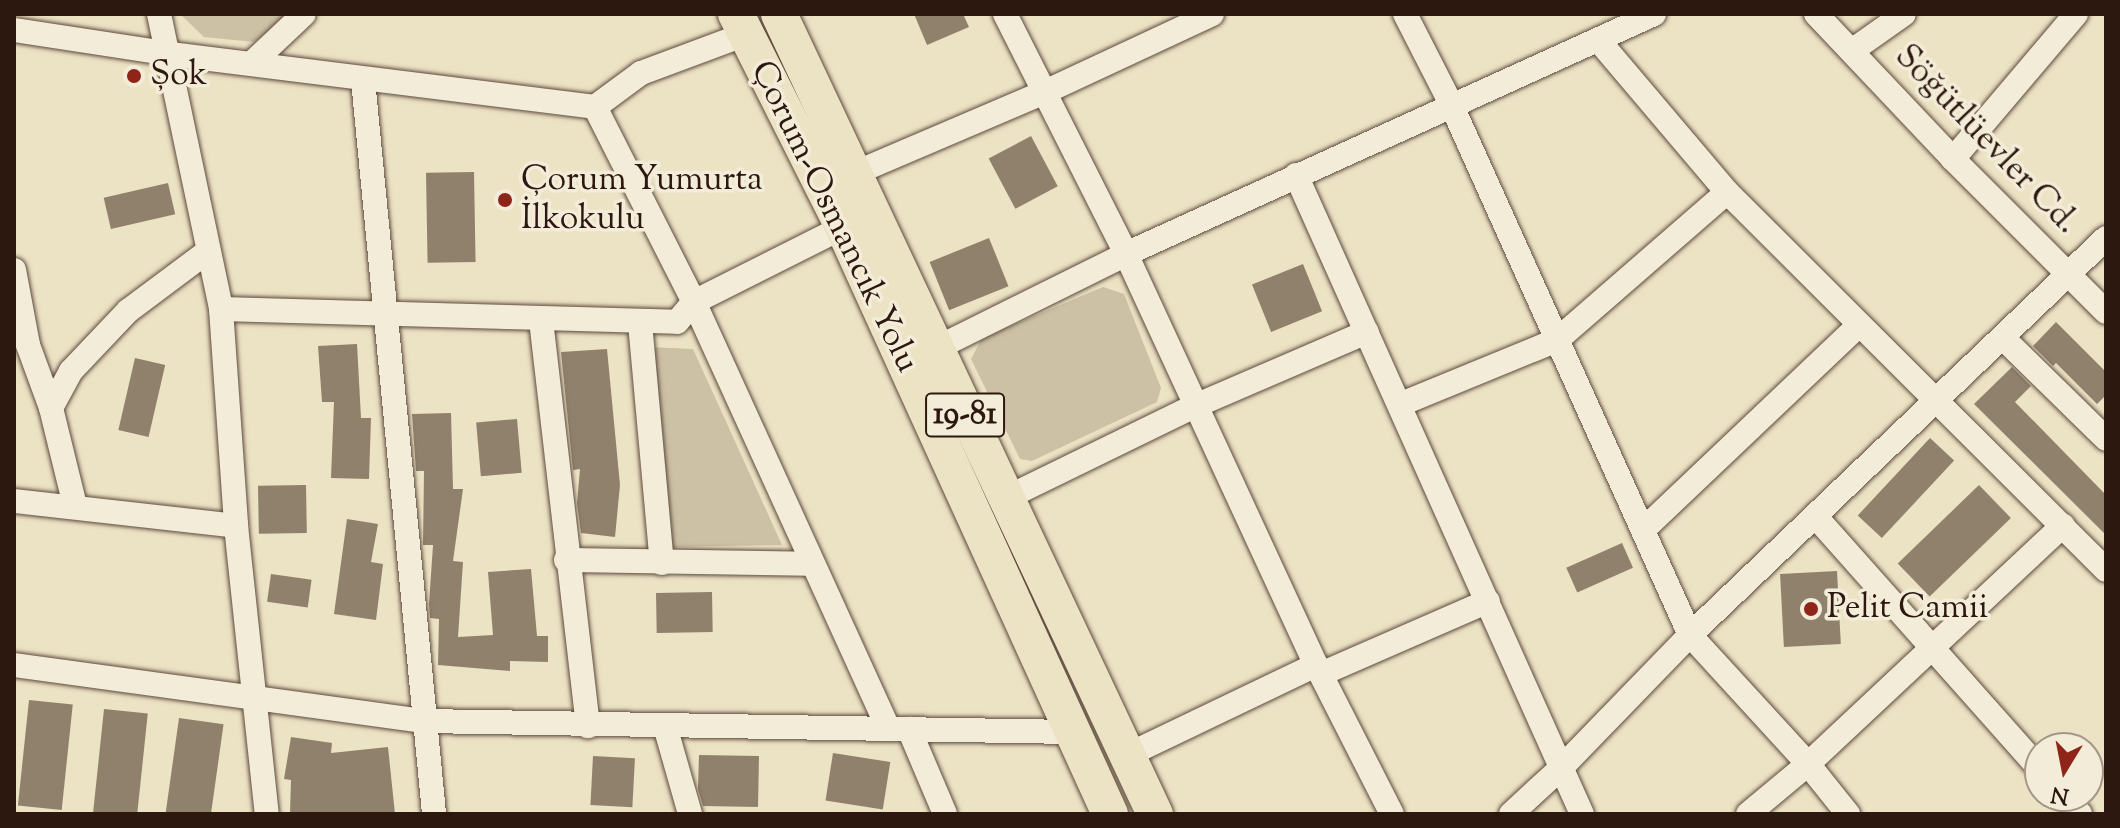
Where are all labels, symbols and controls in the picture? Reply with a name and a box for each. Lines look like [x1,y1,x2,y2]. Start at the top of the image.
street label: Söğütlüevler Cd. [1885,37,2087,243]
street label: Çorum-Osmancık Yolu [741,55,927,379]
place label: Şok [150,56,207,96]
marker: Şok [125,67,143,85]
place label: Çorum Yumurta İlkokulu [521,160,763,240]
marker: Çorum Yumurta İlkokulu [496,191,514,209]
road number: 19-81 [925,387,1005,443]
place label: Pelit Camii [1827,589,1988,629]
marker: Pelit Camii [1802,600,1820,618]
north arrow [2024,732,2104,812]
text: N [2049,776,2072,811]

